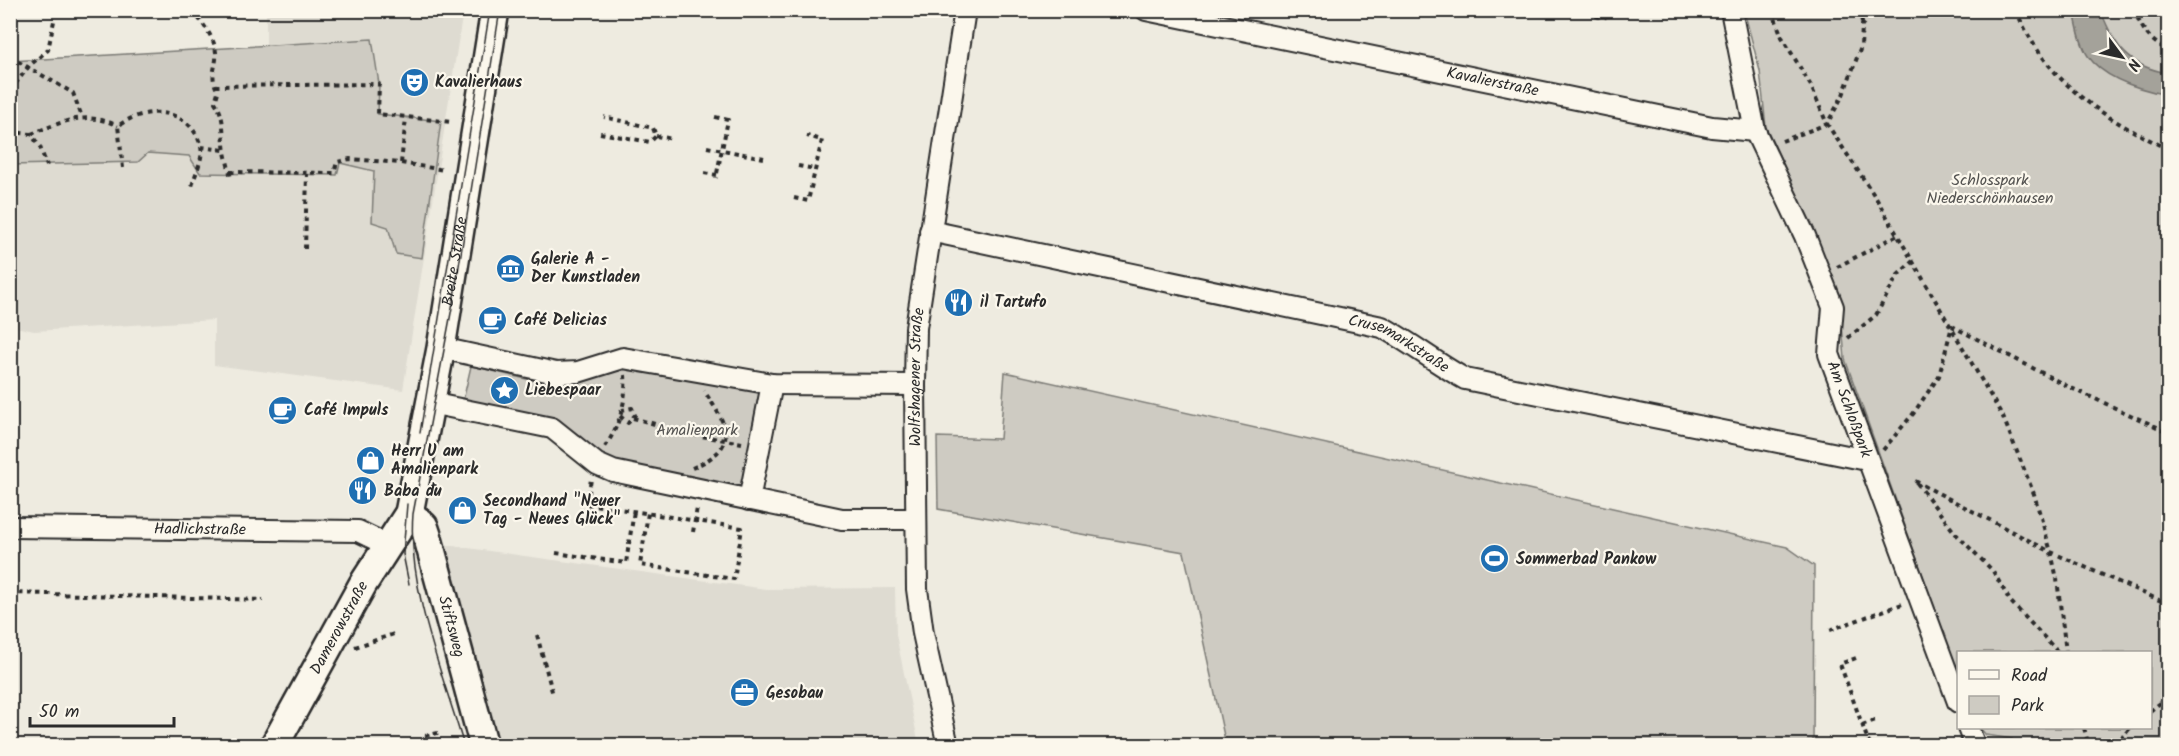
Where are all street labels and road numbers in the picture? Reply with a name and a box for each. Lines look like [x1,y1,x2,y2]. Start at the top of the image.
street label: Kavalierstraße [1444,60,1541,103]
street label: Breite Straße [435,215,474,308]
street label: Wolfshagener Straße [902,306,931,447]
street label: Crusemarkstraße [1346,308,1454,379]
street label: Am Schloßpark [1820,357,1879,462]
street label: Hadlichstraße [154,516,246,542]
street label: Damerowstraße [303,576,375,679]
street label: Stiftsweg [431,593,472,660]

